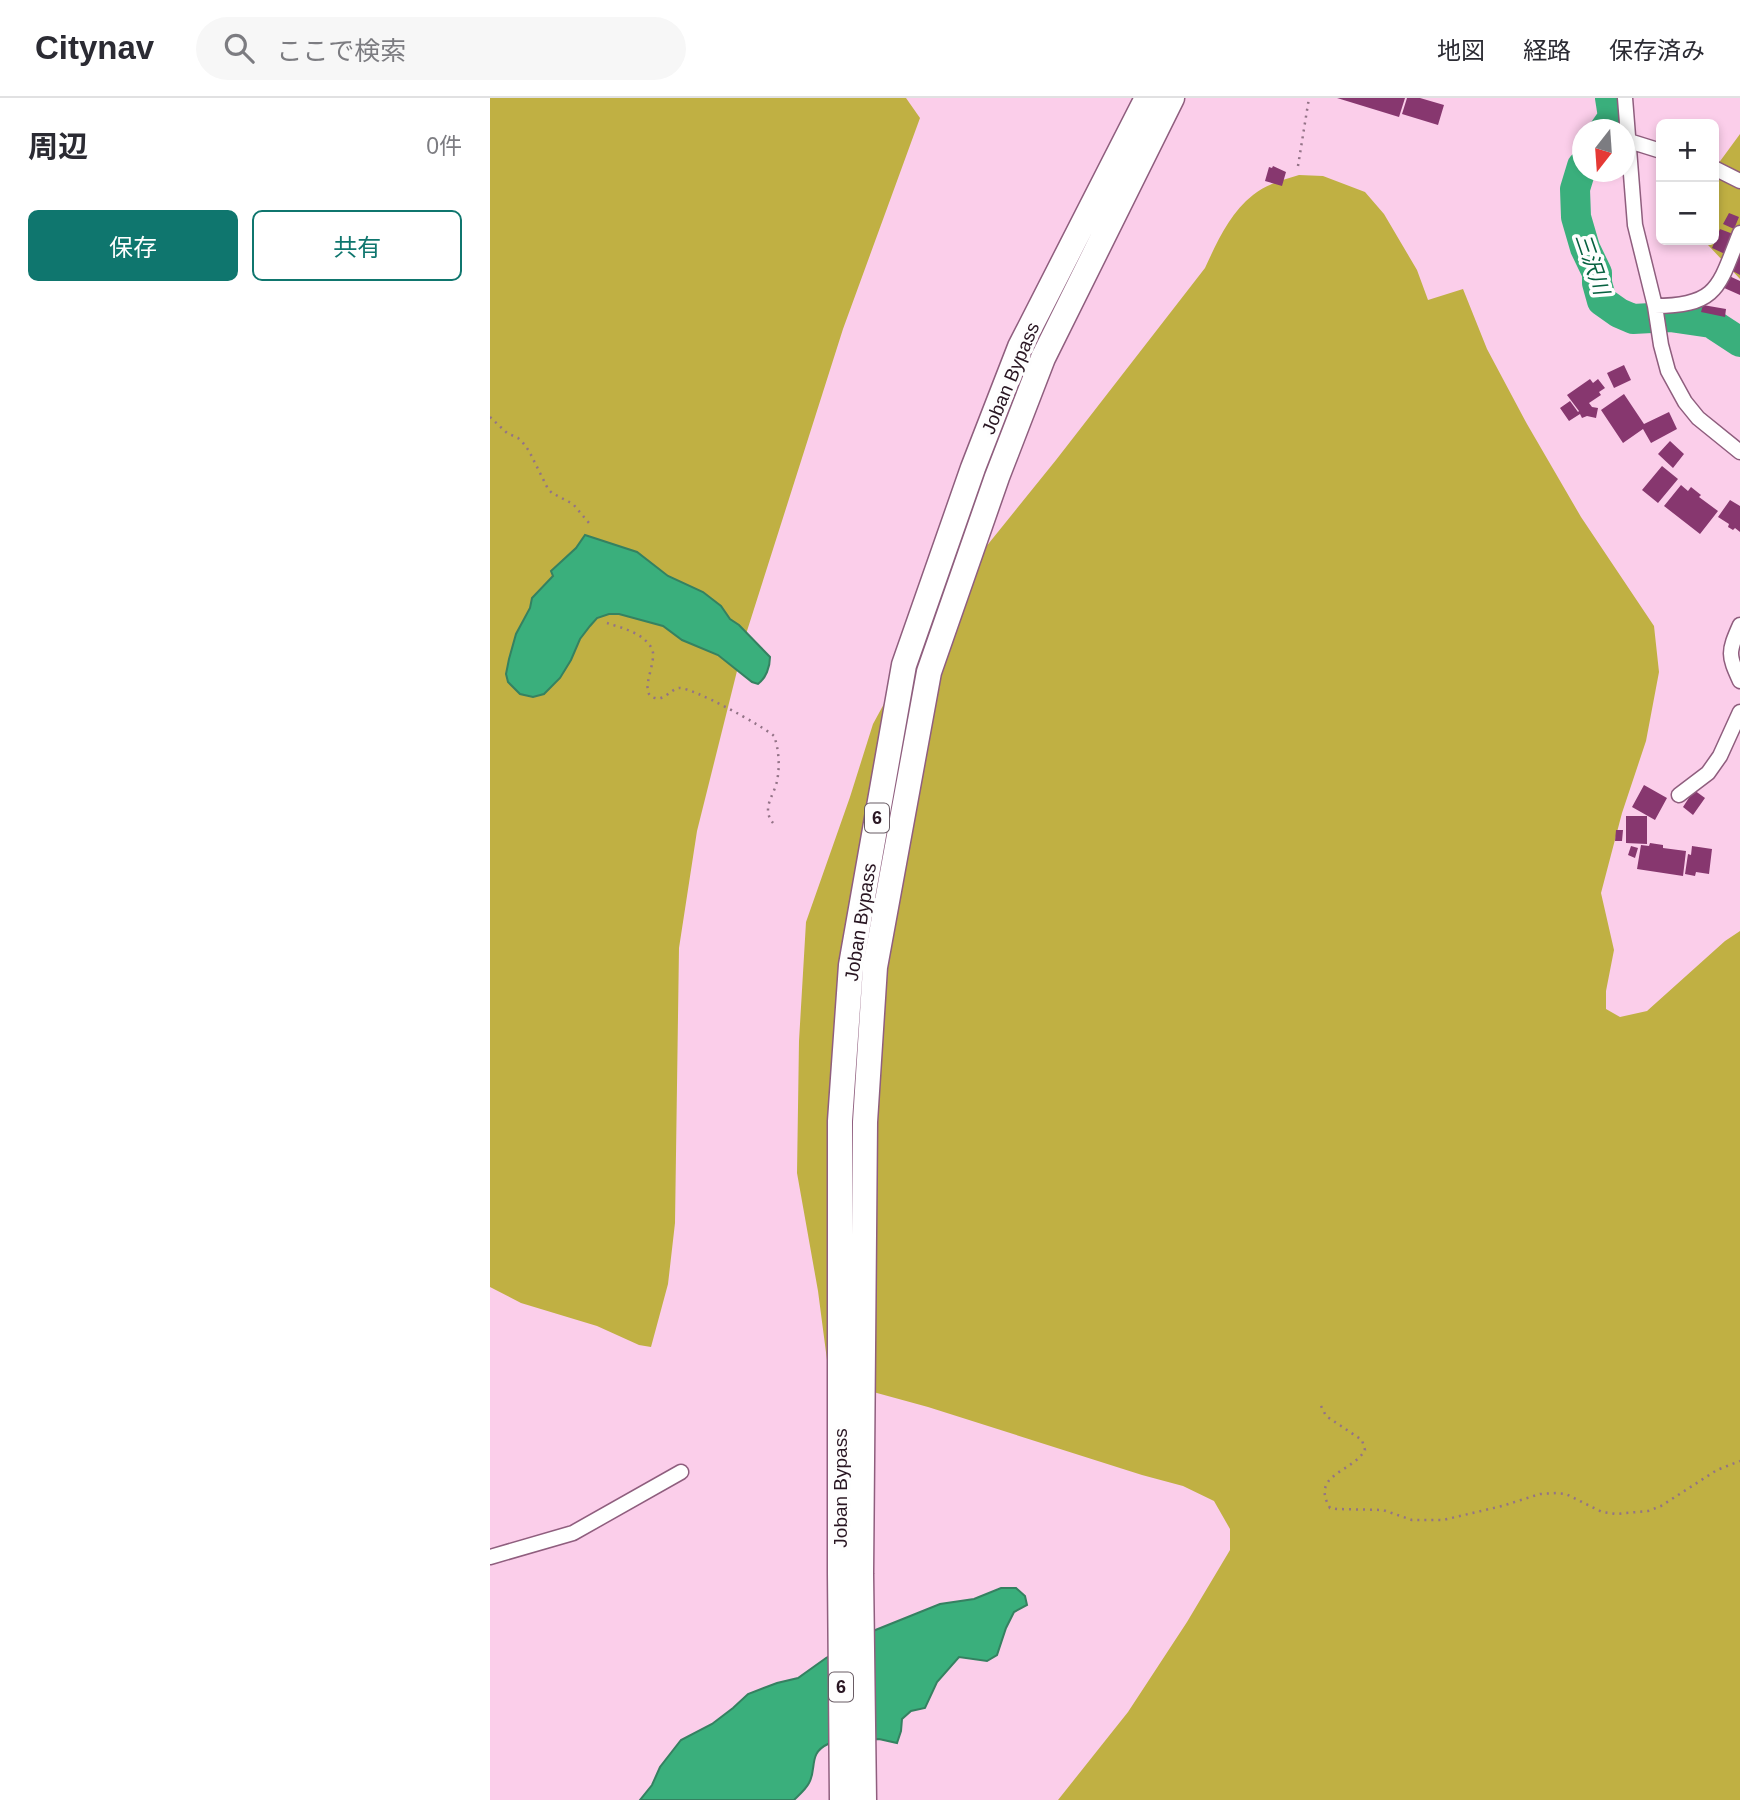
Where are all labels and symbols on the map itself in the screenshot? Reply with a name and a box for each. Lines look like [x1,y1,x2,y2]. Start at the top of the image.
north arrow [1572,119,1635,182]
water label: 三沢川 [1571,230,1614,299]
street label: Joban Bypass [977,319,1043,437]
road number: 6 [865,804,889,832]
street label: Joban Bypass [841,861,880,983]
street label: Joban Bypass [830,1428,851,1548]
road number: 6 [829,1672,853,1702]

